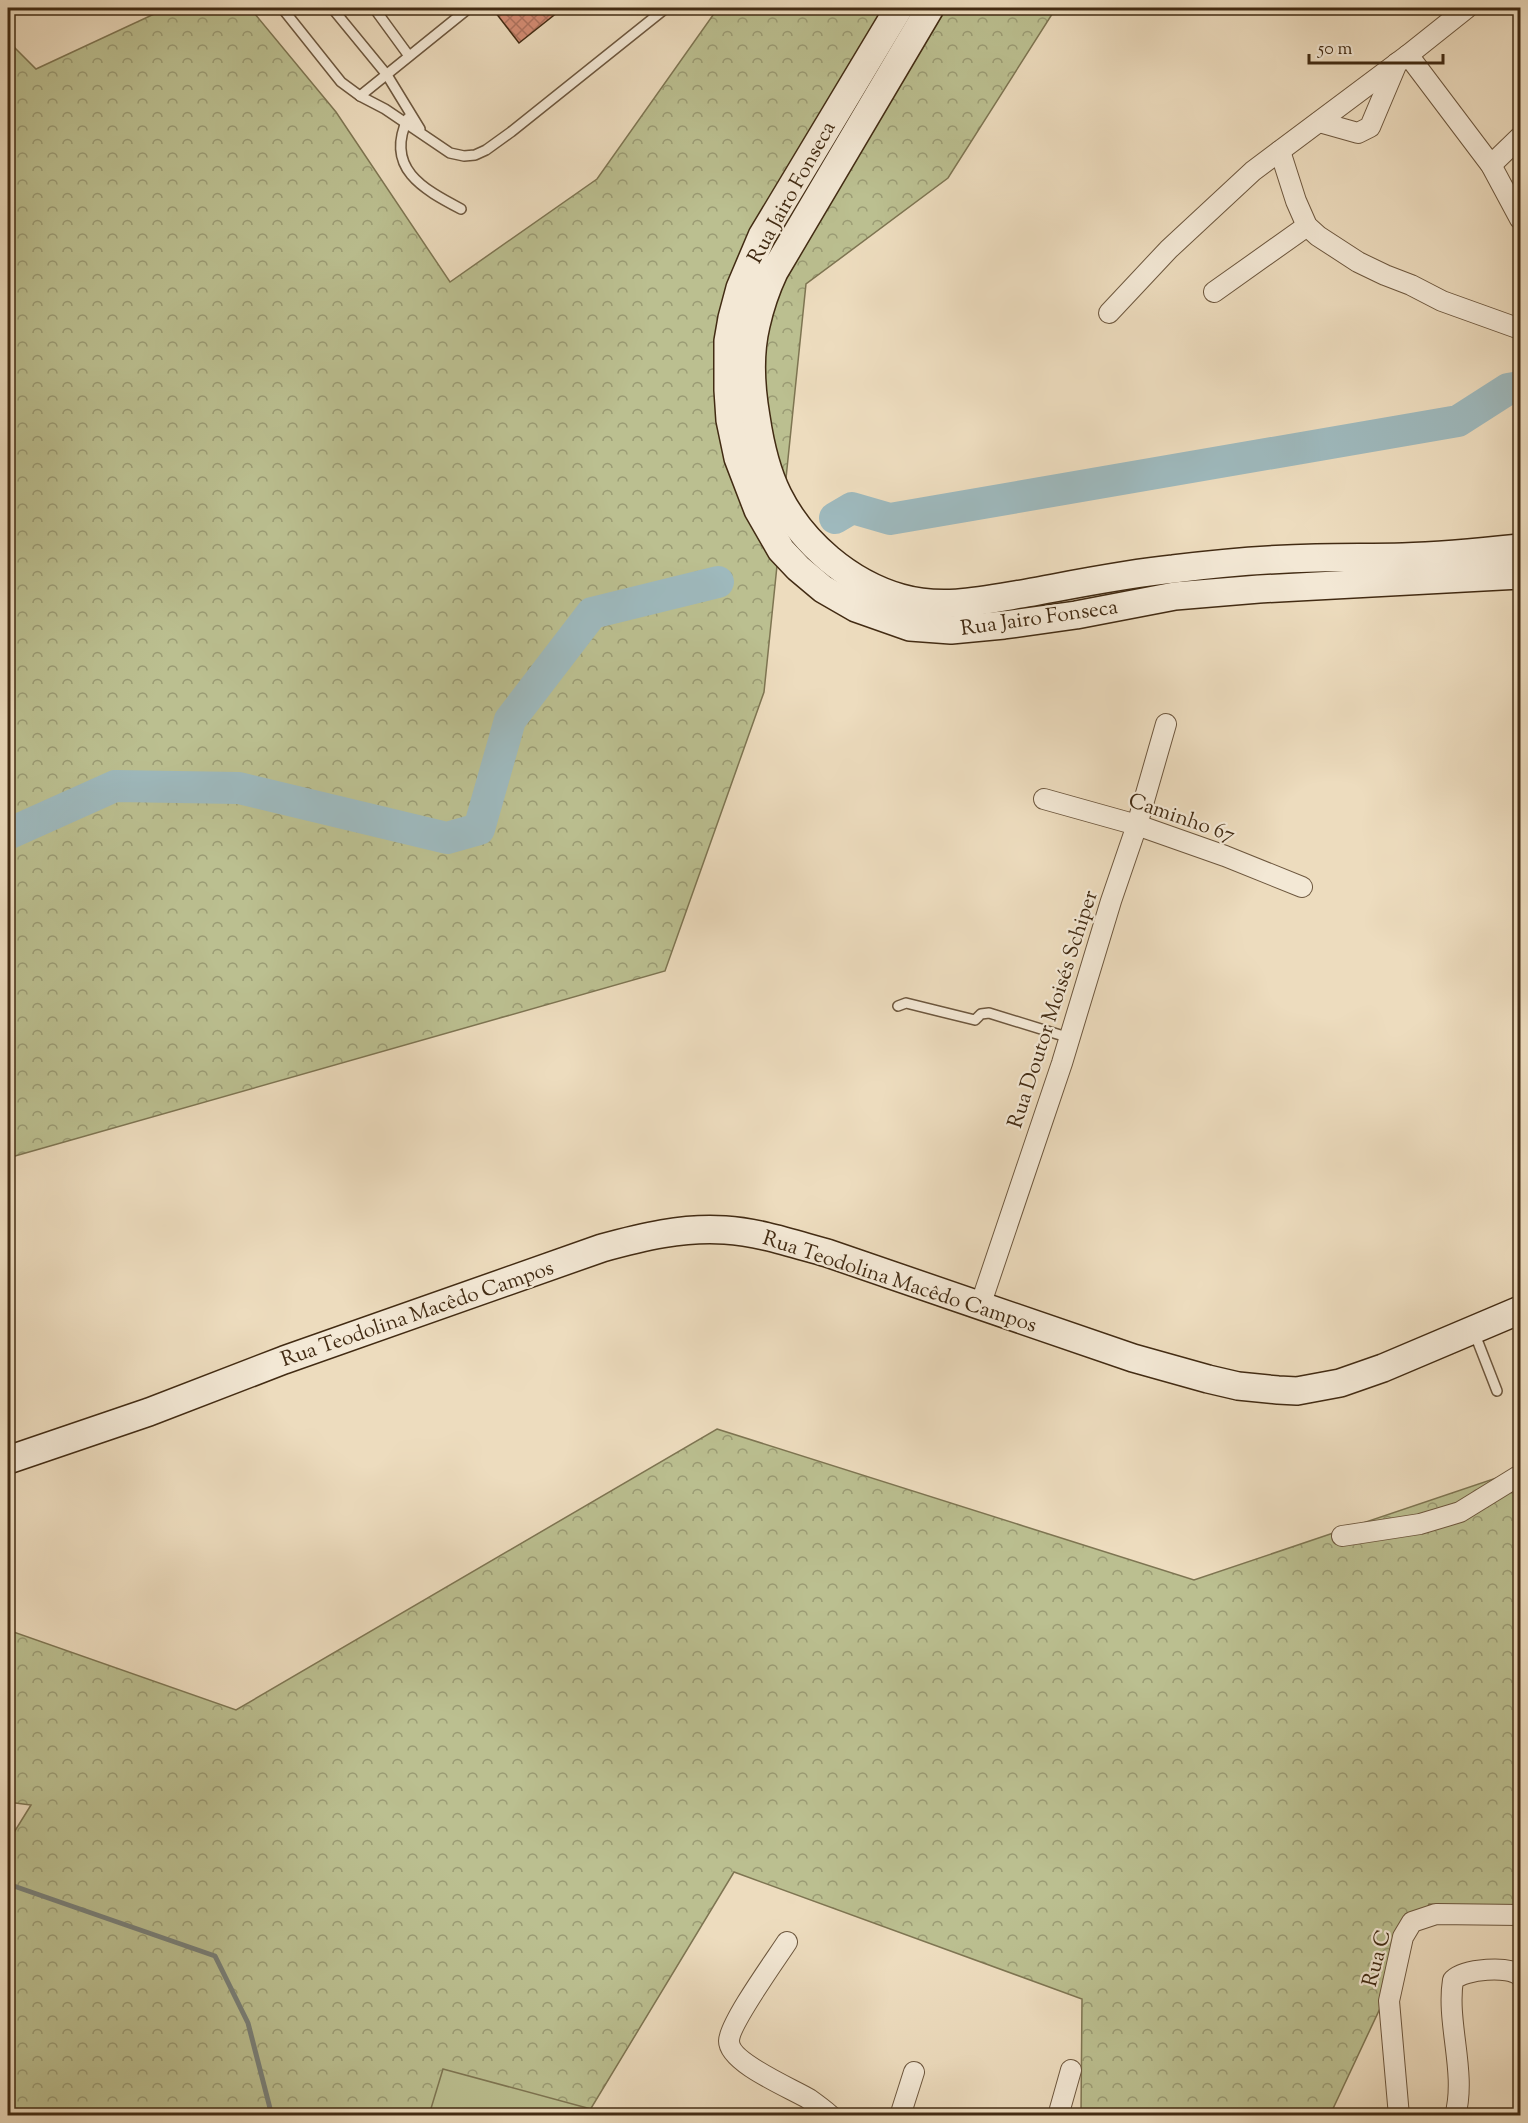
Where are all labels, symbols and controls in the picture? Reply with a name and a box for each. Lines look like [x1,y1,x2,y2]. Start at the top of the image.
scale bar [1309,27,1442,65]
text: 50 m [1317,37,1353,63]
street label: Rua Jairo Fonseca [741,116,844,270]
street label: Rua Jairo Fonseca [959,593,1120,645]
street label: Caminho 67 [1124,787,1239,851]
street label: Rua Doutor Moisés Schiper [1001,887,1107,1132]
street label: Rua Teodolina Macêdo Campos [758,1224,1040,1341]
street label: Rua Teodolina Macêdo Campos [277,1254,558,1376]
street label: Rua C [1356,1927,1400,1990]

